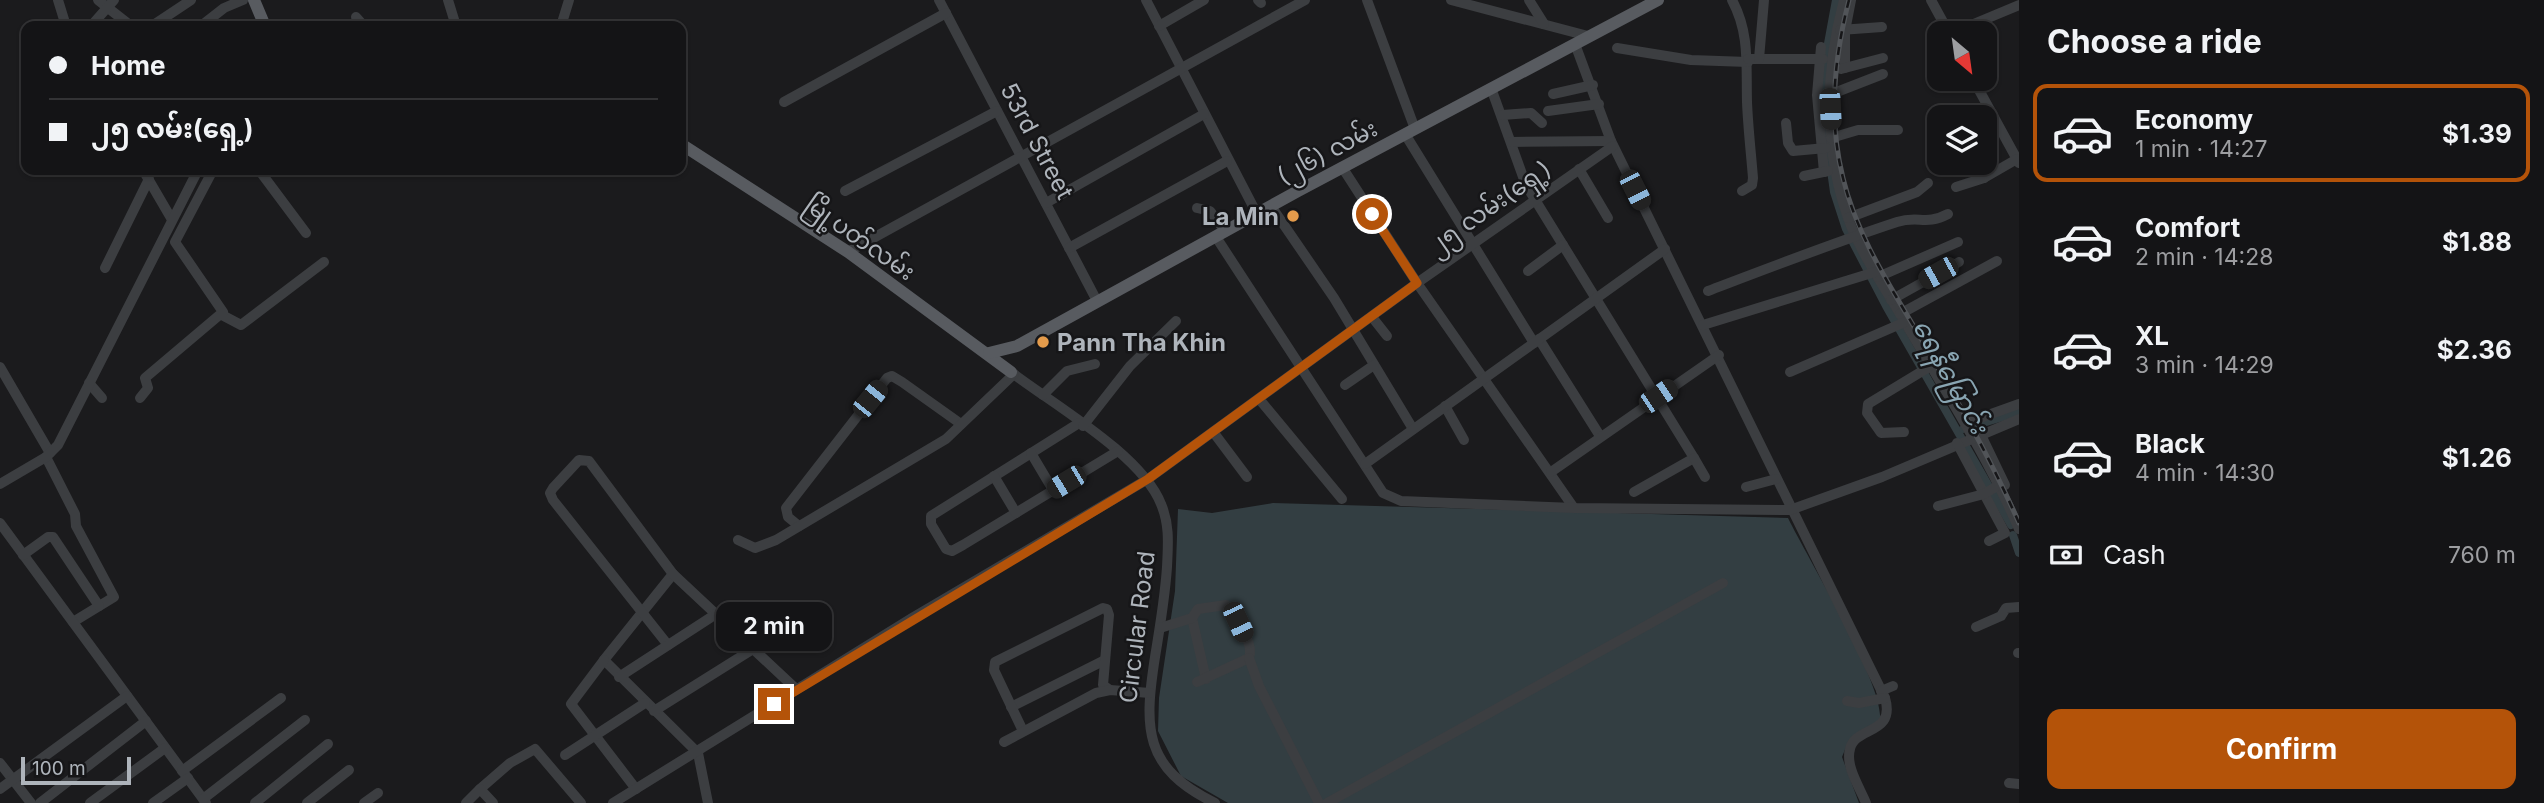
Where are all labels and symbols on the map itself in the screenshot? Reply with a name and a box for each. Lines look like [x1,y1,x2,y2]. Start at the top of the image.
north arrow [1927,21,1997,91]
street label: 53rd Street [994,78,1080,204]
car [1819,87,1842,131]
street label: (၂၆) လမ်း [1271,113,1384,195]
street label: ၂၅ လမ်း(ရှေ့) [1421,153,1559,264]
car [1617,167,1654,213]
street label: မြို့ပတ်လမ်း [796,189,921,291]
route start [1356,198,1388,230]
place label: La Min [1202,202,1279,231]
marker: La Min [1285,208,1301,224]
car [1915,254,1962,292]
water label: ရေနီမြောင်း [1901,312,1998,444]
place label: Pann Tha Khin [1057,328,1226,357]
marker: Pann Tha Khin [1035,334,1051,350]
car [849,376,892,422]
car [1635,376,1682,416]
car [1043,462,1090,502]
street label: Circular Road [1113,549,1161,705]
car [1220,599,1257,645]
callout: 2 min [716,602,832,652]
route end [758,688,790,720]
scale bar [21,754,131,786]

